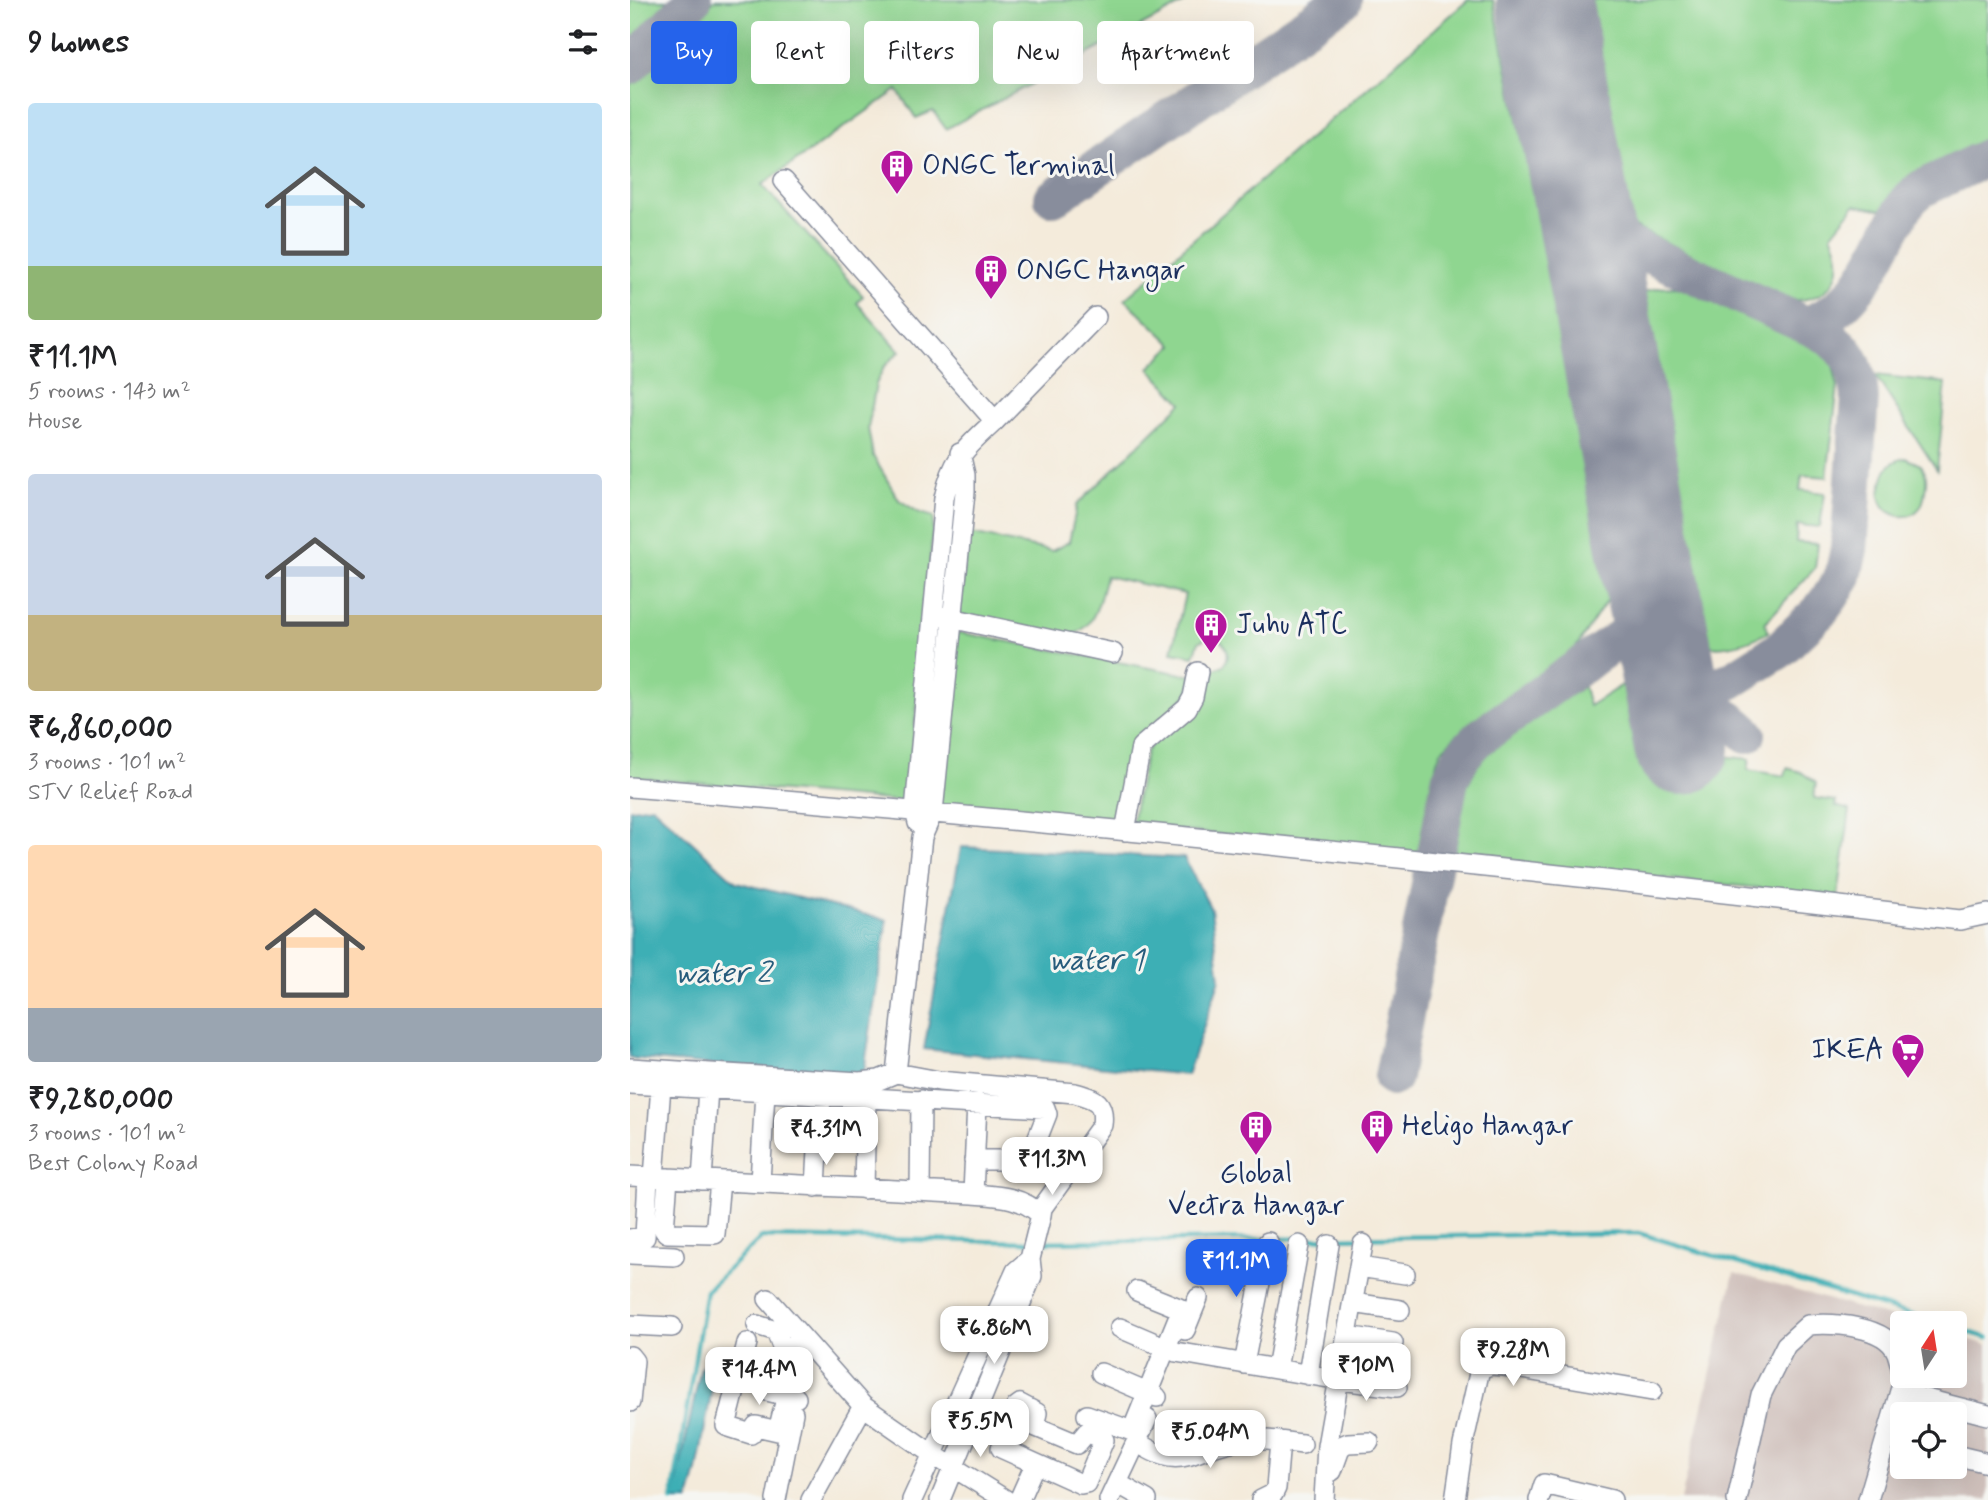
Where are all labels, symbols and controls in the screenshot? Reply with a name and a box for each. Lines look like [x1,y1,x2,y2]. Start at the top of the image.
chip: Buy [651,21,737,84]
chip: Rent [751,21,850,84]
chip: Filters [864,21,979,84]
chip: New [993,21,1083,84]
chip: Apartment [1097,21,1254,84]
text: 9 homes [28,23,129,62]
icon: filters [564,23,602,61]
building icon: ONGC Terminal [878,147,916,196]
icon: home [252,148,378,274]
place label: ONGC Terminal [922,148,1115,185]
building icon: ONGC Hangar [972,252,1010,301]
place label: ONGC Hangar [1016,253,1185,292]
text: ₹11.1M [28,338,117,377]
text: 5 rooms · 143 m² [28,377,191,407]
text: House [28,407,82,437]
icon: home [252,519,378,645]
building icon: Juhu ATC [1192,606,1230,655]
place label: Juhu ATC [1236,607,1347,644]
text: ₹6,860,000 [28,709,173,748]
text: 3 rooms · 101 m² [28,748,186,778]
text: STV Relief Road [28,778,193,808]
icon: home [252,890,378,1016]
water label: water 1 [1048,941,1146,980]
water label: water 2 [675,954,775,993]
supermarket icon: IKEA [1889,1031,1927,1080]
place label: IKEA [1811,1032,1884,1069]
text: ₹9,280,000 [28,1080,174,1119]
building icon: Heligo Hangar [1358,1107,1396,1156]
pin: ₹4.31M [769,1108,883,1167]
building icon: Global Vectra Hangar [1237,1108,1275,1157]
place label: Heligo Hangar [1402,1108,1573,1145]
text: ₹4.31M [790,1115,862,1145]
text: 3 rooms · 101 m² [28,1119,186,1149]
pin: ₹11.3M [995,1138,1109,1197]
text: ₹11.3M [1018,1145,1086,1175]
text: Best Colony Road [28,1149,198,1179]
place label: Global Vectra Hangar [1168,1156,1344,1225]
pin: ₹11.1M [1179,1240,1293,1299]
text: ₹11.1M [1202,1247,1270,1277]
pin: ₹6.86M [937,1306,1051,1366]
north arrow [1890,1311,1967,1388]
map controls [1890,1311,1967,1479]
text: ₹6.86M [956,1314,1032,1344]
pin: ₹9.28M [1456,1328,1570,1388]
text: ₹9.28M [1476,1336,1550,1366]
pin: ₹10M [1325,1344,1407,1403]
pin: ₹14.4M [702,1348,816,1407]
text: ₹10M [1338,1351,1394,1381]
text: ₹14.4M [721,1355,797,1385]
pin: ₹5.5M [931,1400,1029,1459]
button: locate [1890,1402,1967,1479]
text: ₹5.5M [947,1407,1013,1437]
pin: ₹5.04M [1153,1410,1267,1470]
text: ₹5.04M [1171,1418,1249,1448]

